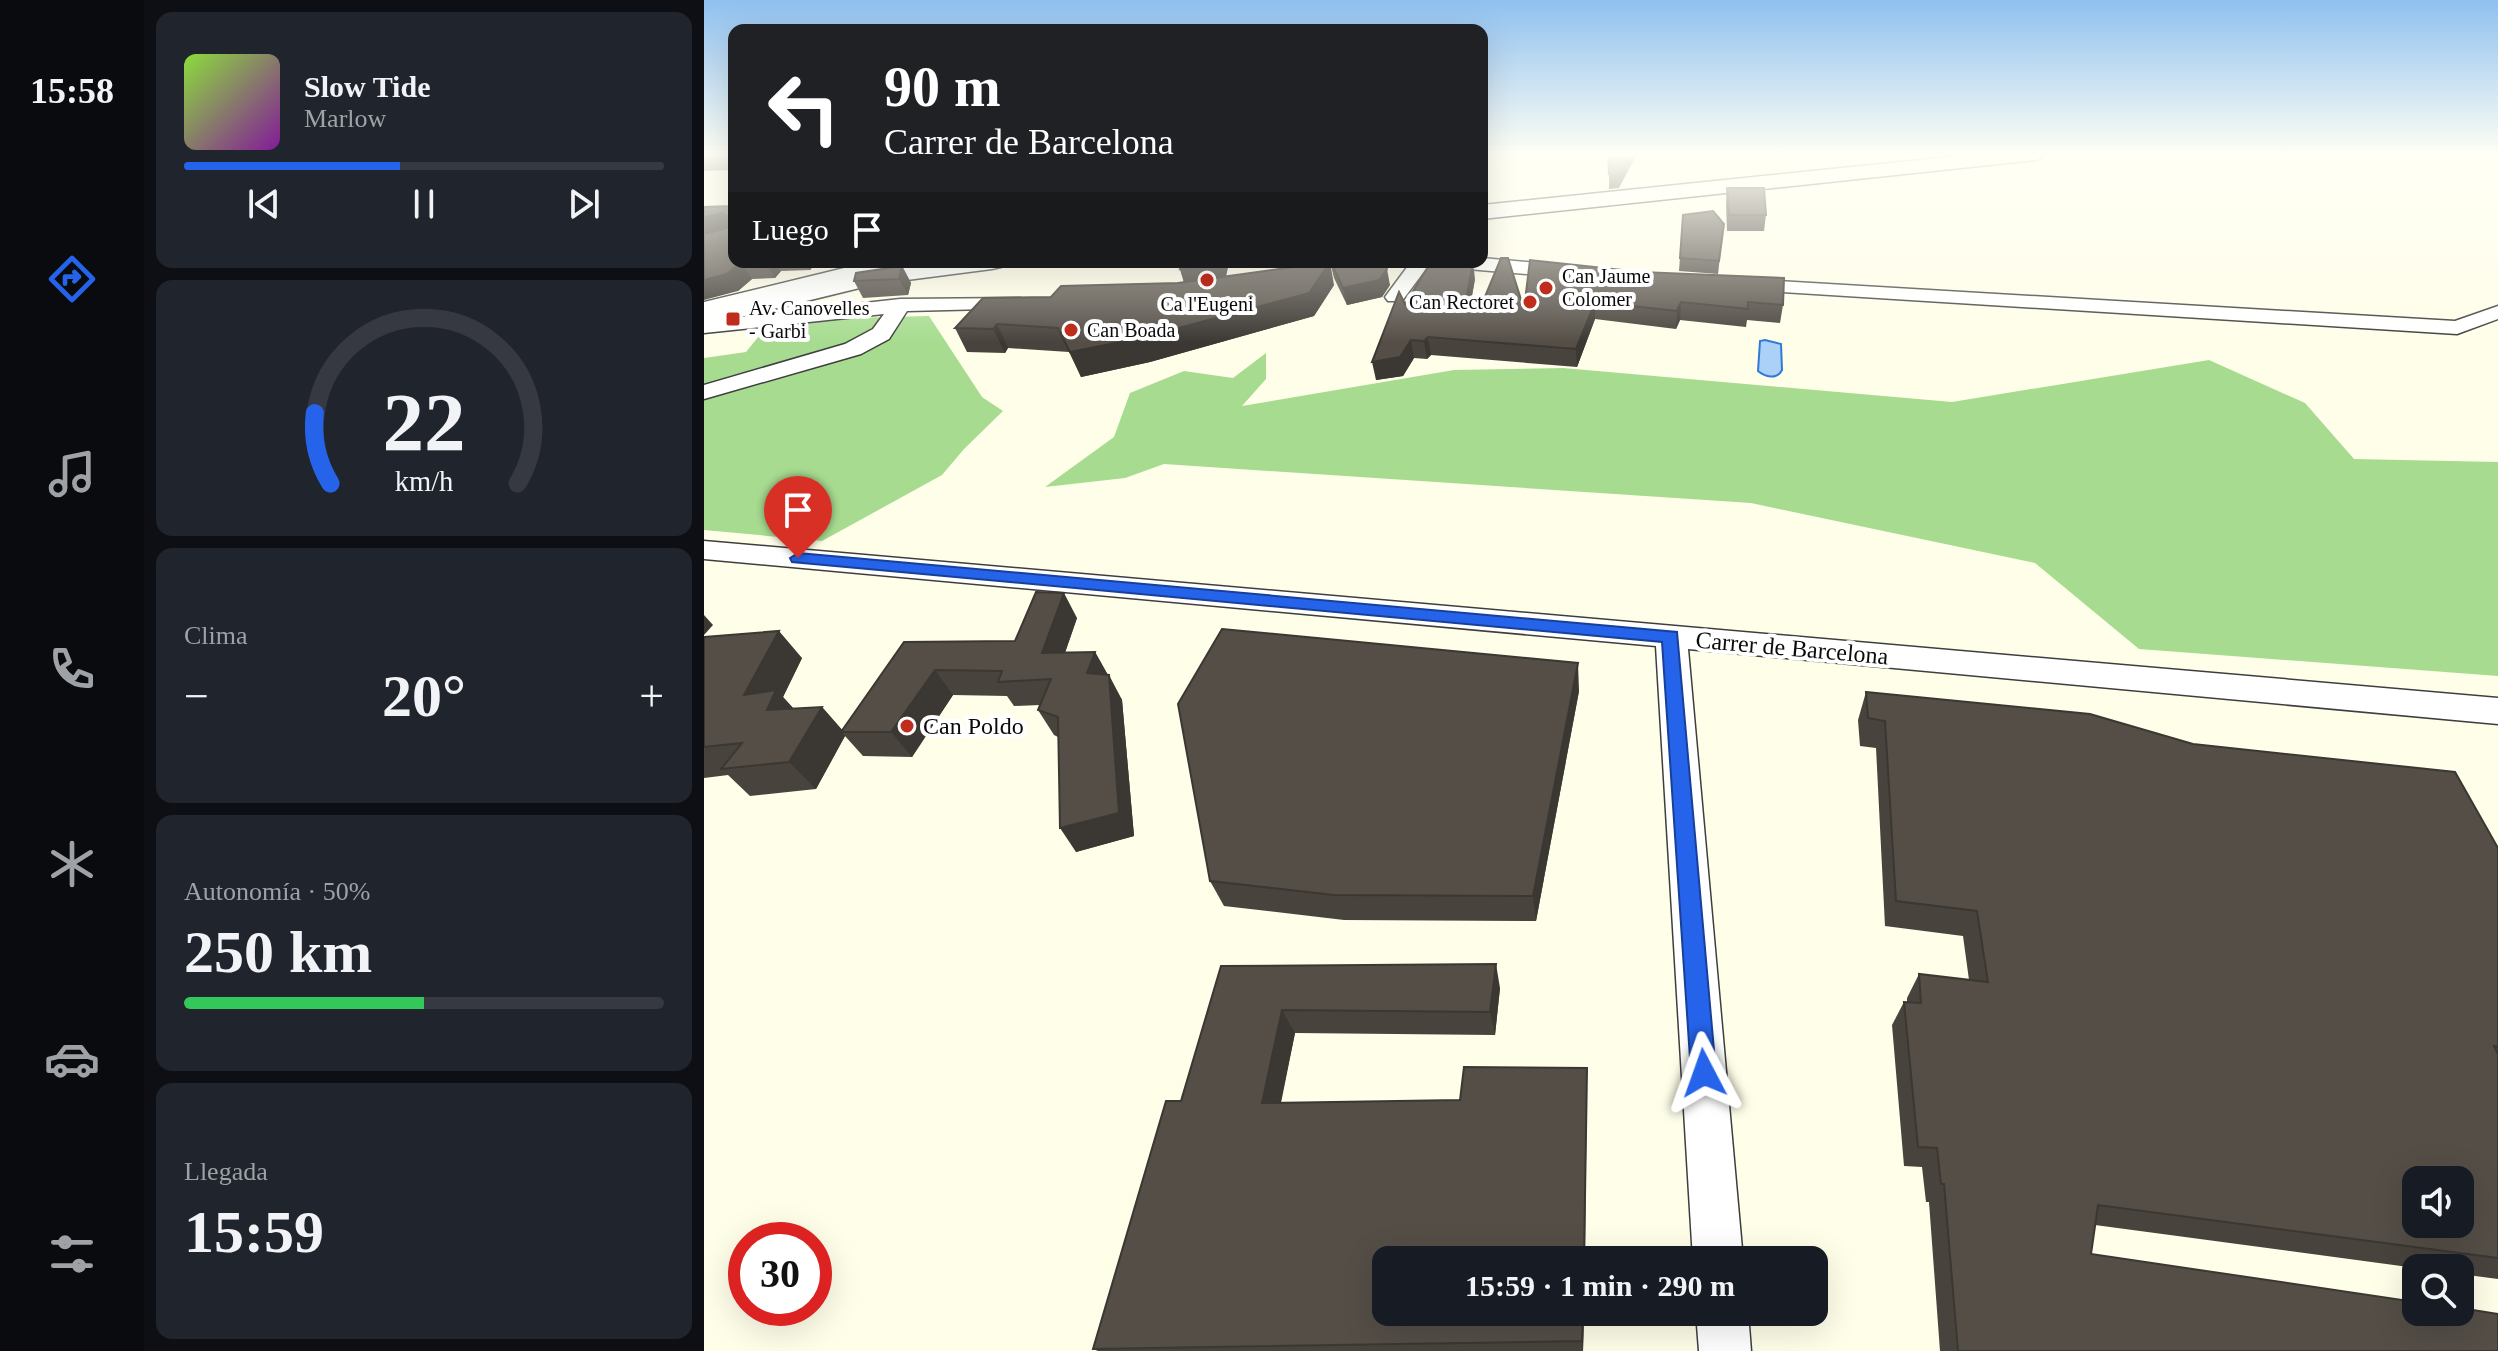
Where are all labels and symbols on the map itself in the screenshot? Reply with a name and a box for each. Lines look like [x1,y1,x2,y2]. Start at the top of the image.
place label: Can Jaume Colomer [1562,265,1650,310]
marker: Ca l'Eugeni [1198,271,1216,289]
marker: Can Jaume Colomer [1537,279,1555,297]
place label: Can Rectoret [1409,291,1514,313]
place label: Ca l'Eugeni [1160,293,1254,316]
marker: Can Rectoret [1521,293,1539,311]
place label: Av. Canovelles - Garbi [749,297,870,342]
marker: Av. Canovelles - Garbi [724,310,742,328]
place label: Can Boada [1087,319,1175,341]
marker: Can Boada [1062,321,1080,339]
pin [764,476,832,558]
street label: Carrer de Barcelona [1695,627,1890,669]
place label: Can Poldo [923,713,1024,739]
marker: Can Poldo [898,717,916,735]
position arrow [1662,1031,1746,1115]
speed limit sign: 30 [728,1222,832,1326]

